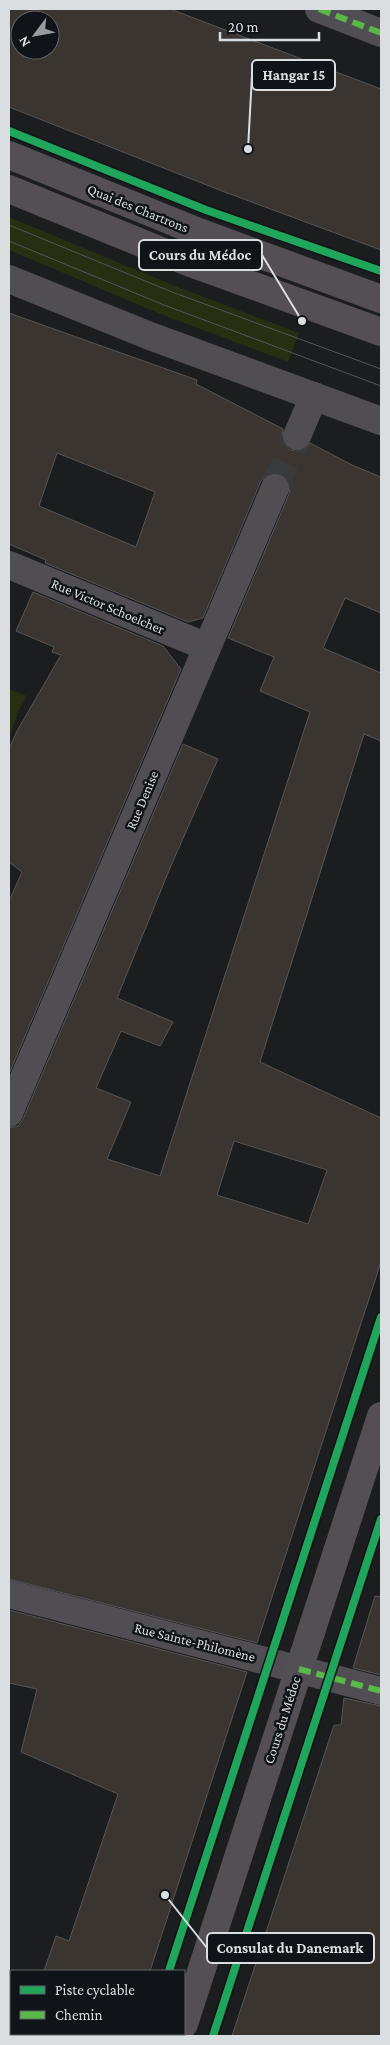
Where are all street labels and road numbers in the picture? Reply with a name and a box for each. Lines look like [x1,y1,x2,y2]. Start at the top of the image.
street label: Quai des Chartrons [85,180,191,236]
street label: Rue Victor Schoelcher [49,575,167,637]
street label: Rue Denise [123,768,161,832]
street label: Rue Sainte-Philomène [133,1619,257,1665]
street label: Cours du Médoc [260,1674,304,1766]

